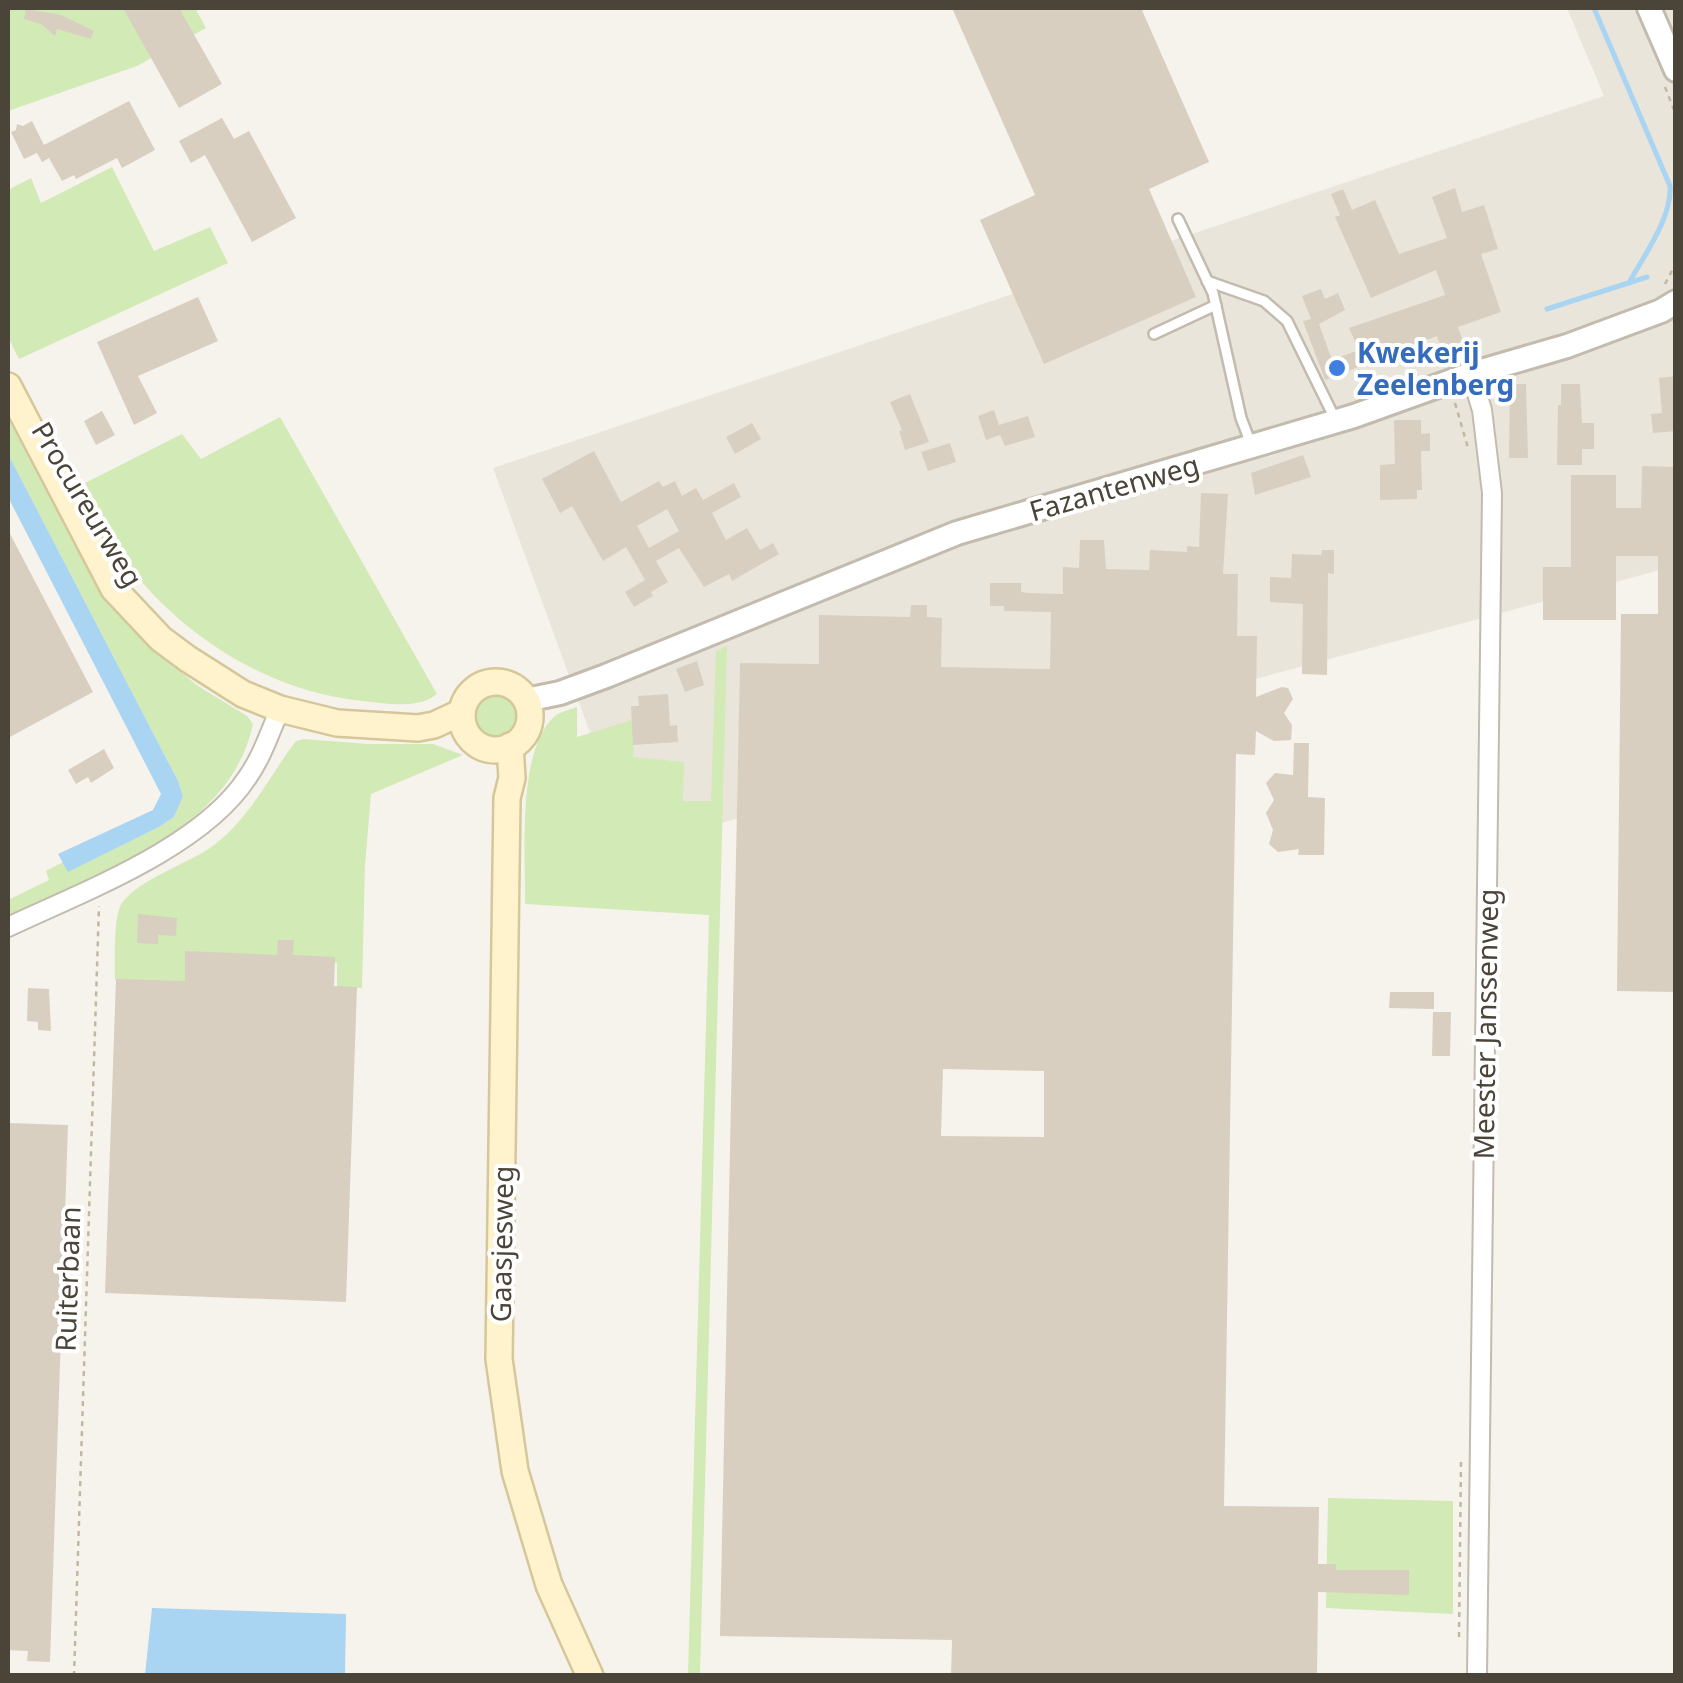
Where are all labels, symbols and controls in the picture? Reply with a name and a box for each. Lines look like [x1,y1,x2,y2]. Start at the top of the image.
place label: Kwekerij Zeelenberg [1357,333,1514,403]
marker: Kwekerij Zeelenberg [1326,357,1348,379]
street label: Procureurweg [24,414,152,594]
street label: Fazantenweg [1025,445,1203,529]
street label: Meester Janssenweg [1464,888,1506,1160]
street label: Gaasjesweg [481,1165,521,1323]
street label: Ruiterbaan [45,1206,89,1352]

